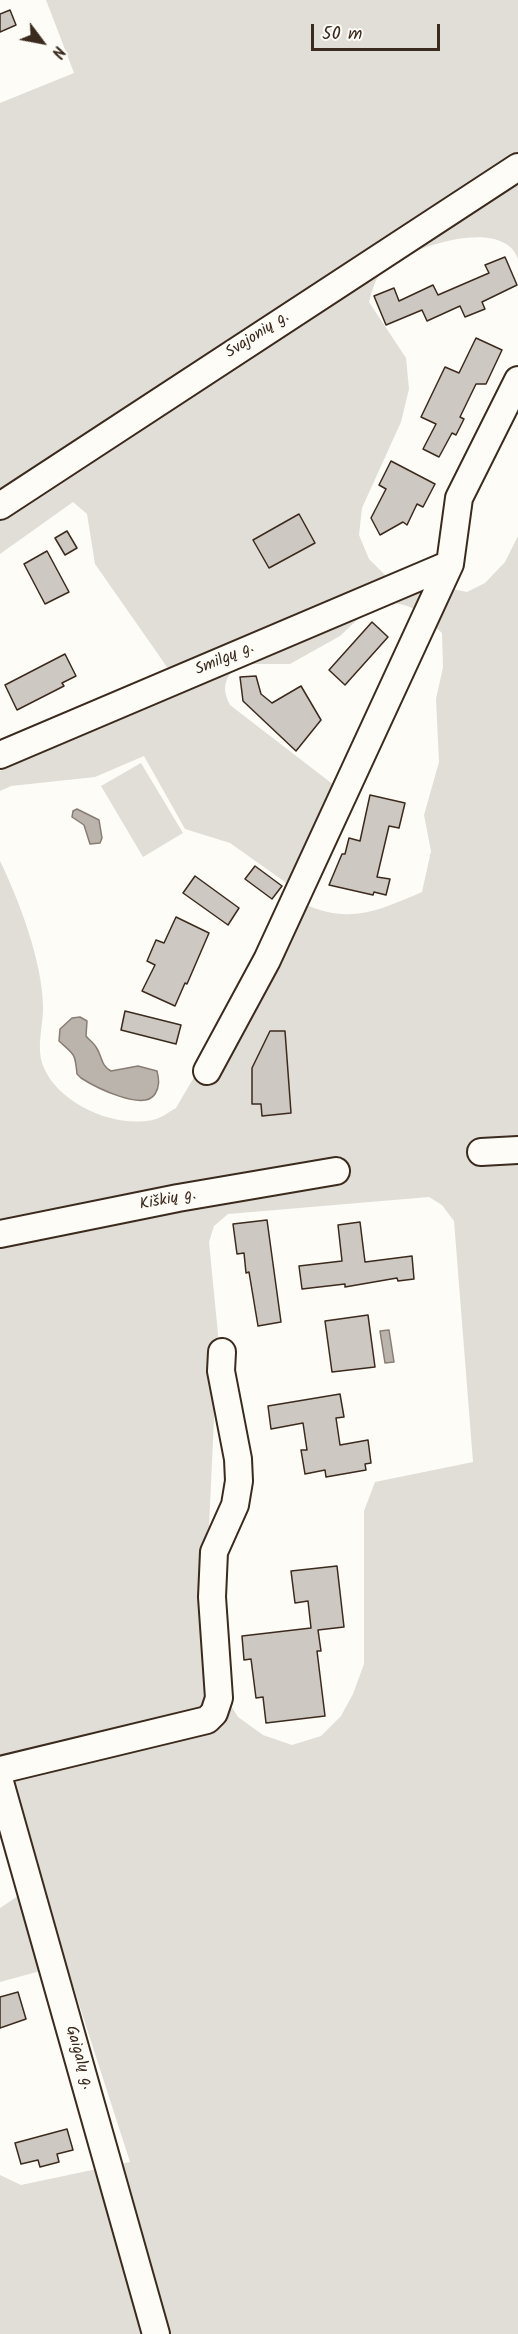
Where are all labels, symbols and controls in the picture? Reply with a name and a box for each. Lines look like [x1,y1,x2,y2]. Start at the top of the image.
north arrow [12,12,72,72]
scale bar [314,12,443,50]
text: 50 m [322,20,362,49]
text: N [44,41,71,63]
street label: Svajonių g. [223,308,293,364]
street label: Smilgų g. [193,639,257,681]
street label: Kiškių g. [138,1186,198,1216]
street label: Gaigalų g. [60,2024,96,2092]

